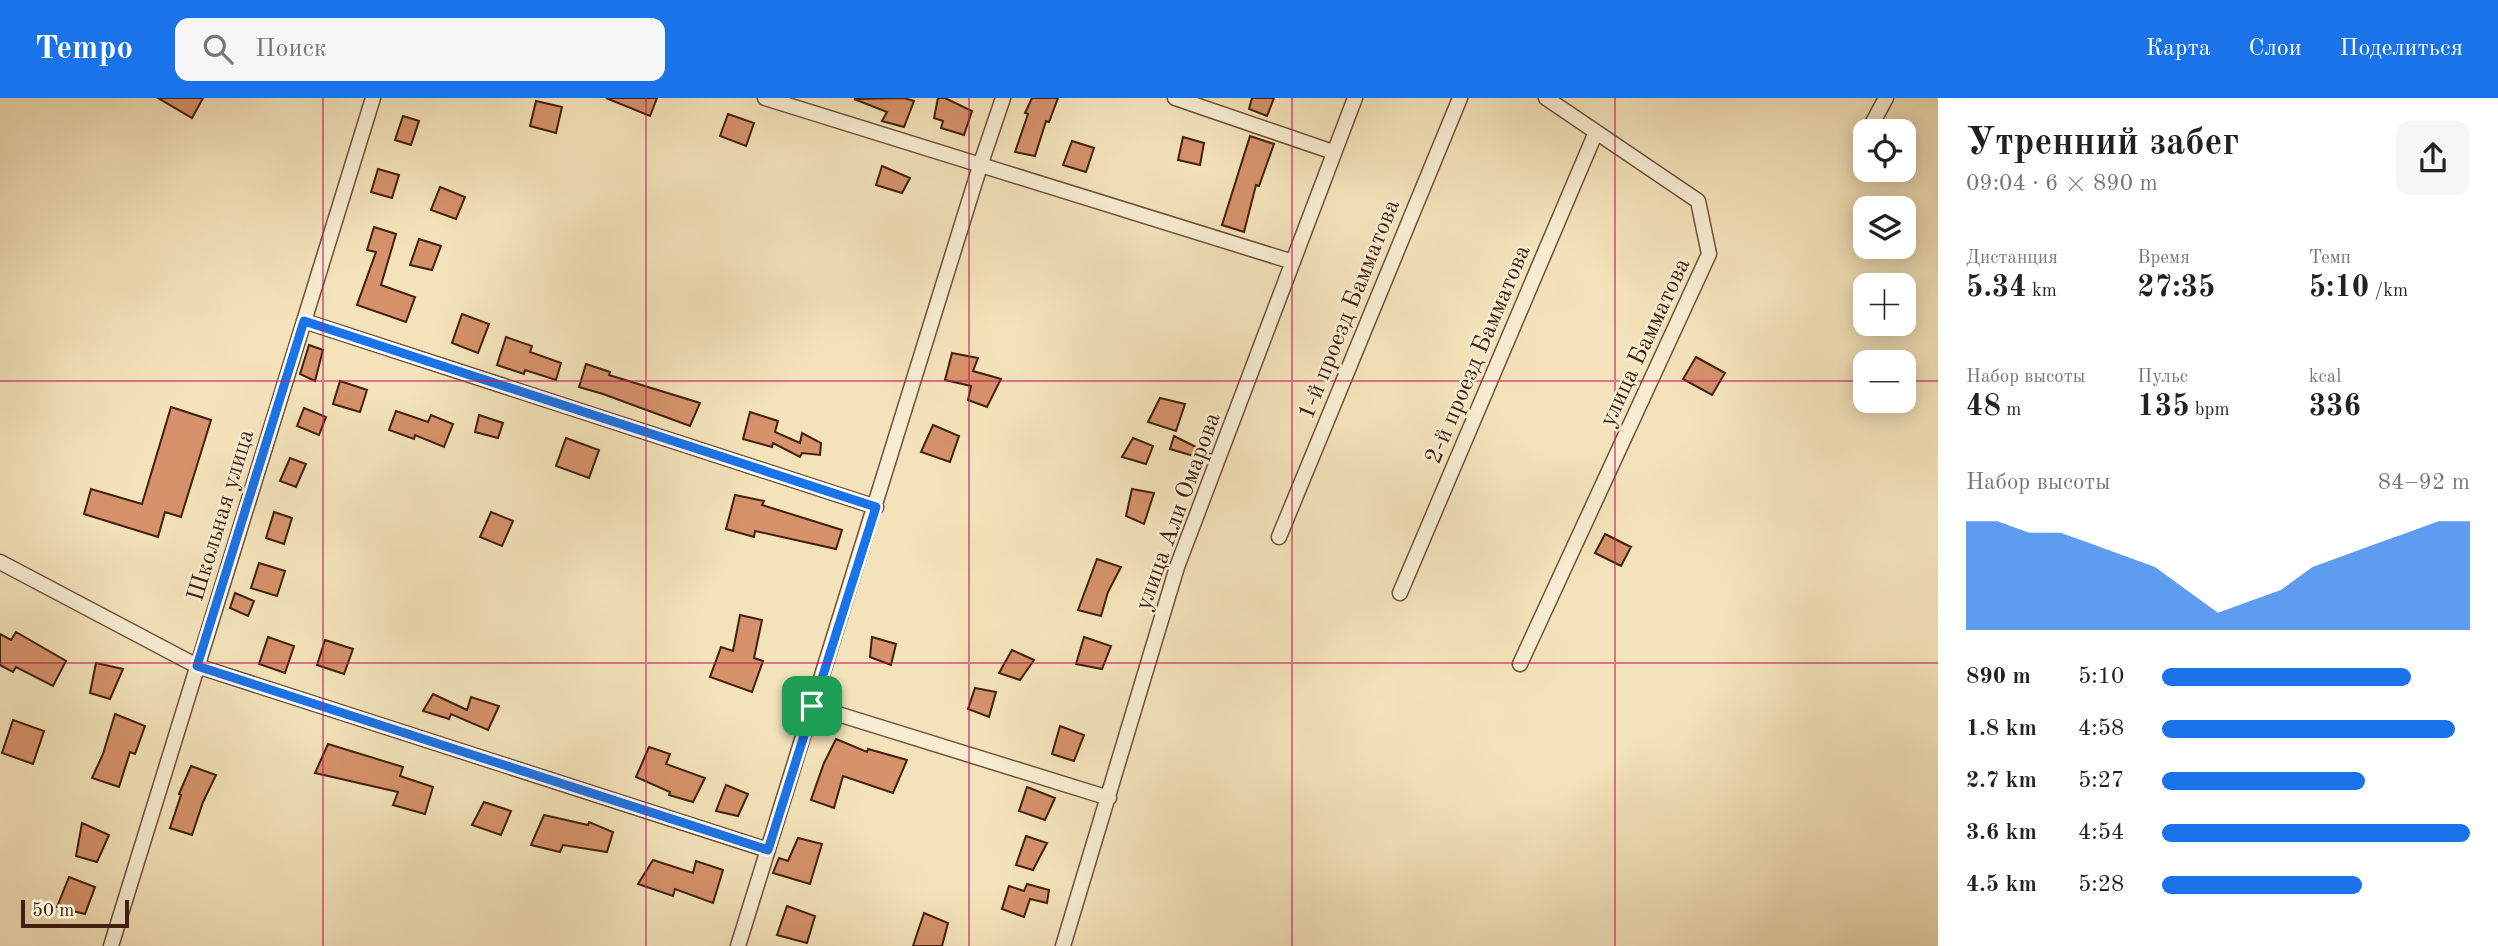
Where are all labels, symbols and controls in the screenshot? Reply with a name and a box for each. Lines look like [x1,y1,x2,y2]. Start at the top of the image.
search box [175,18,665,81]
icon: search [199,30,237,68]
text: Tempo [35,33,133,66]
text: Поиск [255,36,327,62]
text: Карта [2146,37,2211,61]
text: Слои [2249,37,2302,61]
text: Поделиться [2340,37,2463,61]
map controls [1853,119,1916,413]
button: locate [1853,119,1916,182]
button: share [2396,121,2470,195]
text: Утренний забег [1966,125,2239,163]
text: 09:04 · 6 × 890 m [1966,172,2158,195]
street label: 1-й проезд Бамматова [1295,196,1405,423]
button: layers [1853,196,1916,259]
street label: 2-й проезд Бамматова [1422,242,1536,468]
text: Дистанция [1966,249,2058,268]
text: Время [2137,249,2190,268]
text: Темп [2309,249,2351,268]
street label: улица Бамматова [1596,255,1695,431]
button: + [1853,273,1916,336]
text: 5.34 [1966,273,2027,303]
text: 27:35 [2137,273,2215,303]
text: 5:10 [2309,273,2369,303]
text: km [2027,282,2057,301]
text: /km [2369,282,2408,301]
button: − [1853,350,1916,413]
text: Набор высоты [1966,368,2085,387]
text: Пульс [2137,368,2188,387]
text: kcal [2309,368,2341,387]
text: 48 [1966,392,2001,422]
text: 135 [2137,392,2190,422]
text: 336 [2309,392,2361,422]
text: m [2001,401,2021,420]
text: bpm [2190,401,2230,420]
street label: улица Али Омарова [1132,410,1226,614]
street label: Школьная улица [184,427,259,604]
text: Набор высоты [1966,471,2110,494]
text: 84–92 m [2378,471,2470,494]
text: 890 m [1966,665,2031,688]
text: 5:10 [2078,665,2124,688]
pin [782,676,842,736]
icon: arrive [793,687,831,725]
text: 1.8 km [1966,717,2037,740]
text: 4:58 [2078,717,2124,740]
text: 2.7 km [1966,769,2037,792]
text: 5:27 [2078,769,2124,792]
text: 3.6 km [1966,821,2037,844]
text: 4:54 [2078,821,2124,844]
text: 4.5 km [1966,873,2037,896]
text: 5:28 [2078,873,2124,896]
scale bar [21,897,130,929]
text: 50 m [32,902,74,921]

